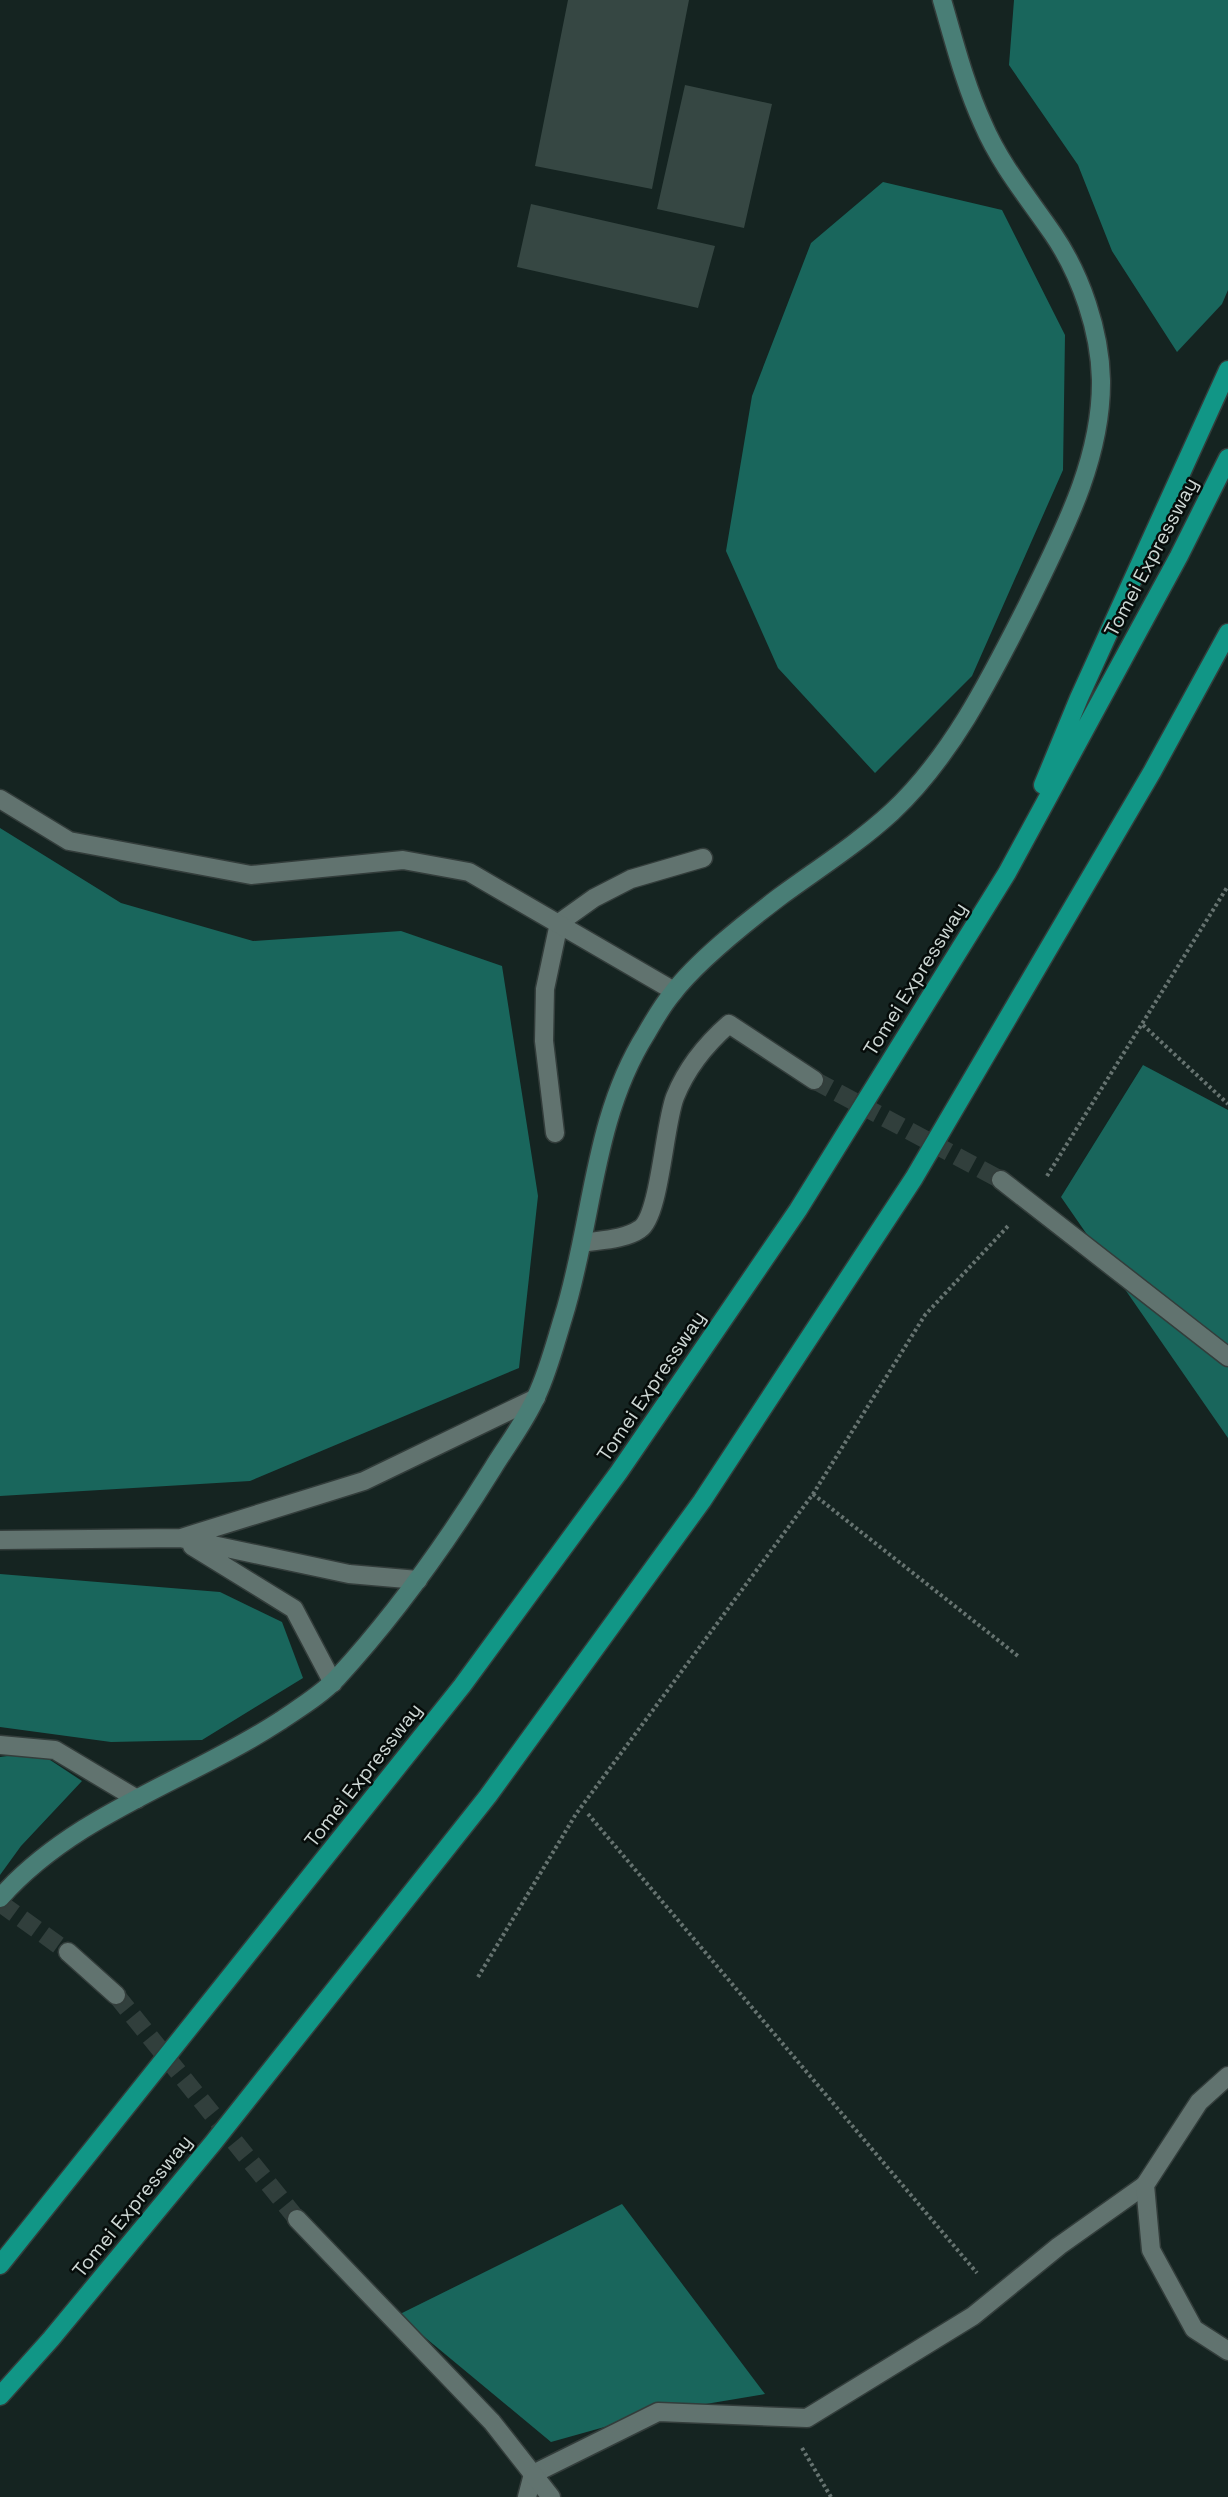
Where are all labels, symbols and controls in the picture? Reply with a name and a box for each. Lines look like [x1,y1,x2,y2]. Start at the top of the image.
street label: Tomei Expressway [1098,473,1204,641]
street label: Tomei Expressway [857,897,973,1061]
street label: Tomei Expressway [591,1306,711,1466]
street label: Tomei Expressway [298,1697,428,1853]
street label: Tomei Expressway [66,2129,198,2283]

